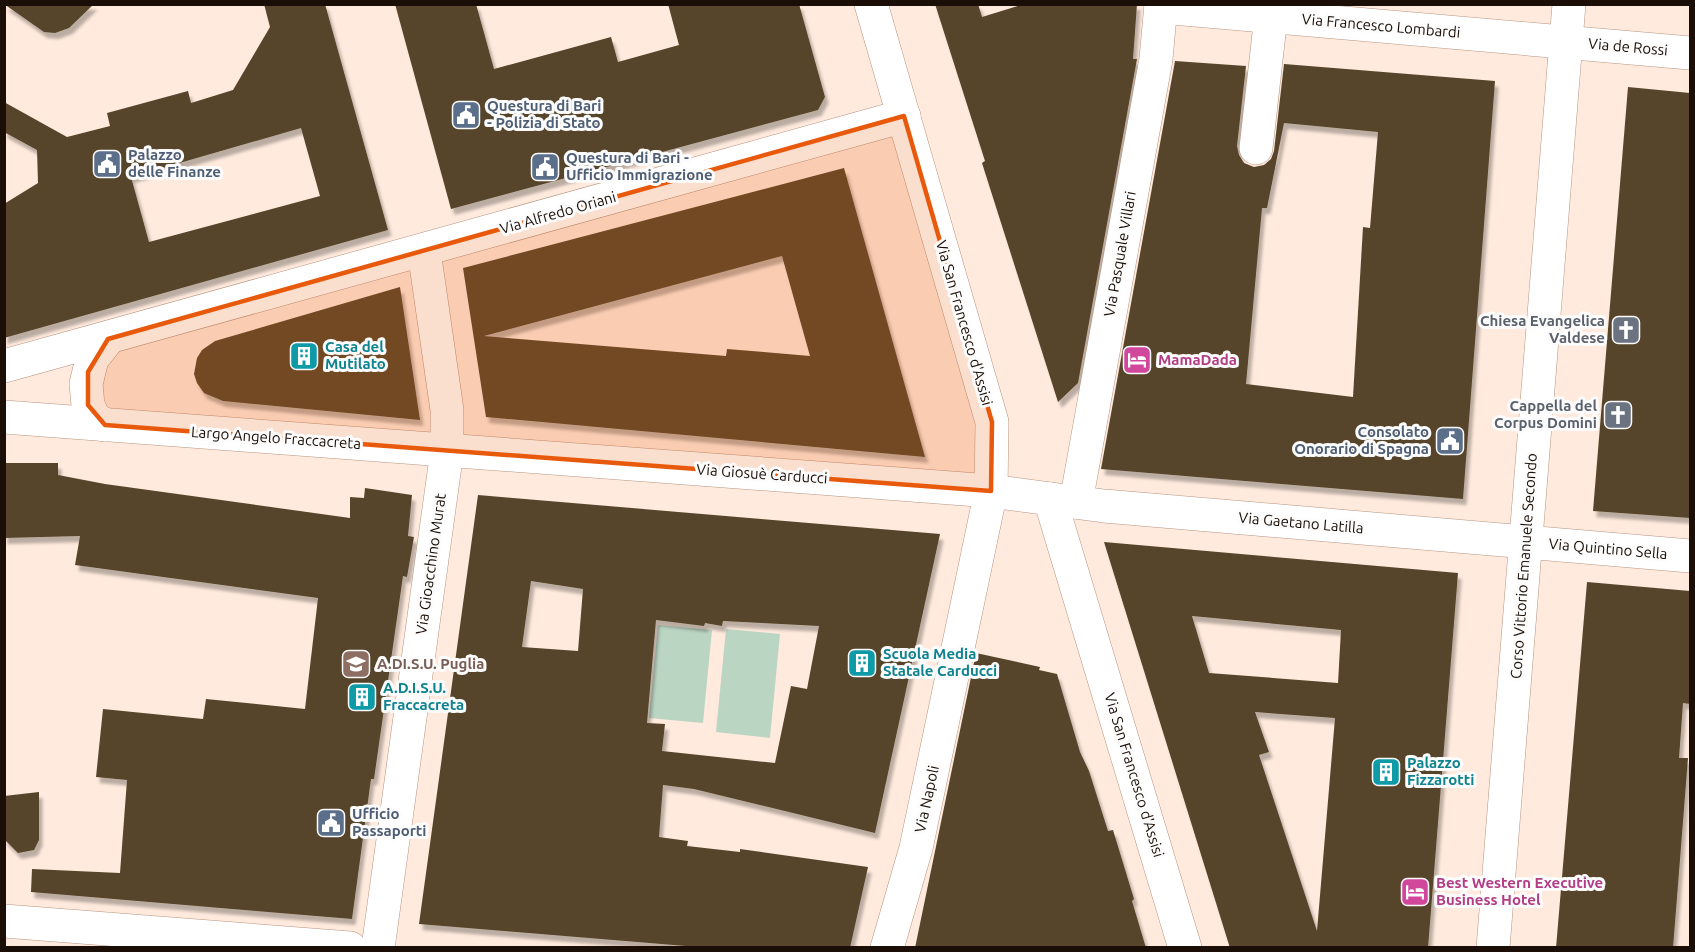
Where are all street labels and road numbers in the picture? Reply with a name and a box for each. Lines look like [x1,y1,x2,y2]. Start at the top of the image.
street label: Via Francesco Lombardi [1301,10,1461,41]
street label: Via de Rossi [1587,35,1669,58]
street label: Via Alfredo Oriani [498,188,618,237]
street label: Via Pasquale Villari [1100,190,1139,318]
street label: Via San Francesco d'Assisi [933,238,996,407]
street label: Largo Angelo Fraccacreta [190,423,362,452]
street label: Corso Vittorio Emanuele Secondo [1507,453,1540,679]
street label: Via Giosuè Carducci [696,460,828,487]
street label: Via Gioacchino Murat [412,492,449,636]
street label: Via Gaetano Latilla [1238,509,1364,536]
street label: Via Quintino Sella [1548,535,1668,562]
street label: Via San Francesco d'Assisi [1101,691,1168,859]
street label: Via Napoli [911,764,942,834]

